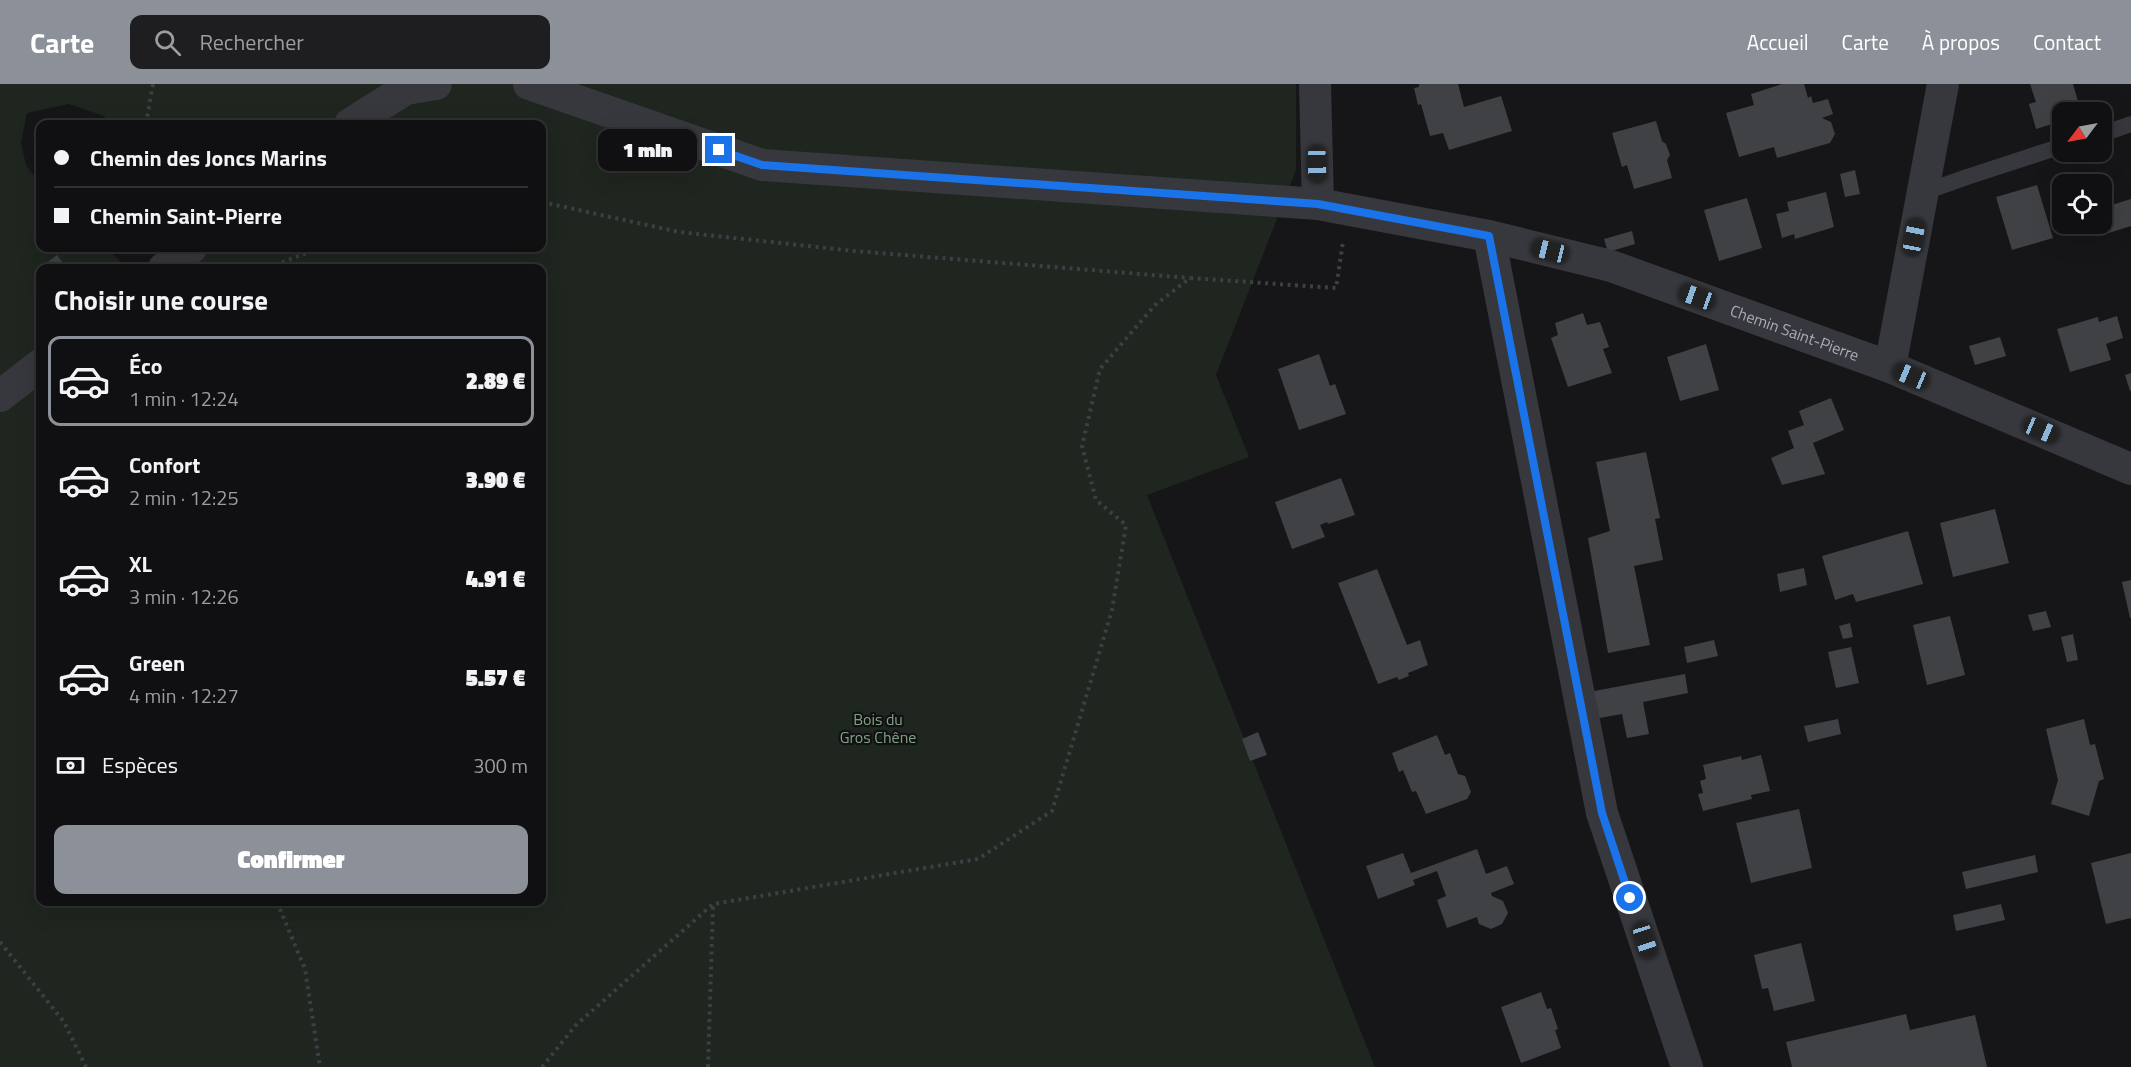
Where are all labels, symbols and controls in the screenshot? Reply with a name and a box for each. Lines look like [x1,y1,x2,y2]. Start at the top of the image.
search box [130,15,550,69]
text: Carte [30,21,94,64]
text: Rechercher [199,25,304,59]
icon: search [151,26,184,59]
text: Accueil [1747,26,1809,58]
text: Carte [1842,26,1889,58]
text: À propos [1922,26,2000,58]
text: Contact [2033,26,2101,58]
north arrow [2052,102,2112,162]
map controls [2052,102,2112,234]
callout: 1 min [599,129,698,171]
text: 1 min [623,134,672,165]
route end [705,136,732,163]
text: Chemin des Joncs Marins [90,141,327,175]
car [1308,146,1326,182]
button: locate [2052,174,2112,234]
text: Chemin Saint-Pierre [90,199,282,233]
car [1902,218,1926,256]
car [1530,238,1570,264]
text: Choisir une course [54,279,268,320]
car [1677,282,1717,312]
street label: Chemin Saint-Pierre [1727,298,1863,367]
text: Éco [129,349,162,383]
icon: car [57,354,111,408]
car [1891,361,1931,391]
text: 2.89 € [466,364,525,398]
text: 1 min · 12:24 [129,383,239,414]
car [2021,415,2061,445]
text: Confort [129,448,200,482]
icon: car [57,453,111,507]
text: 3.90 € [466,463,525,497]
text: 2 min · 12:25 [129,482,239,513]
text: XL [129,547,152,581]
icon: car [57,552,111,606]
text: 4.91 € [466,562,525,596]
text: 3 min · 12:26 [129,581,239,612]
text: Green [129,646,185,680]
icon: car [57,651,111,705]
text: 5.57 € [466,661,525,695]
text: 4 min · 12:27 [129,680,239,711]
park label: Bois du Gros Chêne [840,707,916,749]
text: Espèces [102,748,178,782]
icon: cash [54,749,87,782]
text: 300 m [473,750,528,781]
button: Confirmer [54,825,528,894]
route start [1616,884,1643,911]
car [1631,920,1659,960]

